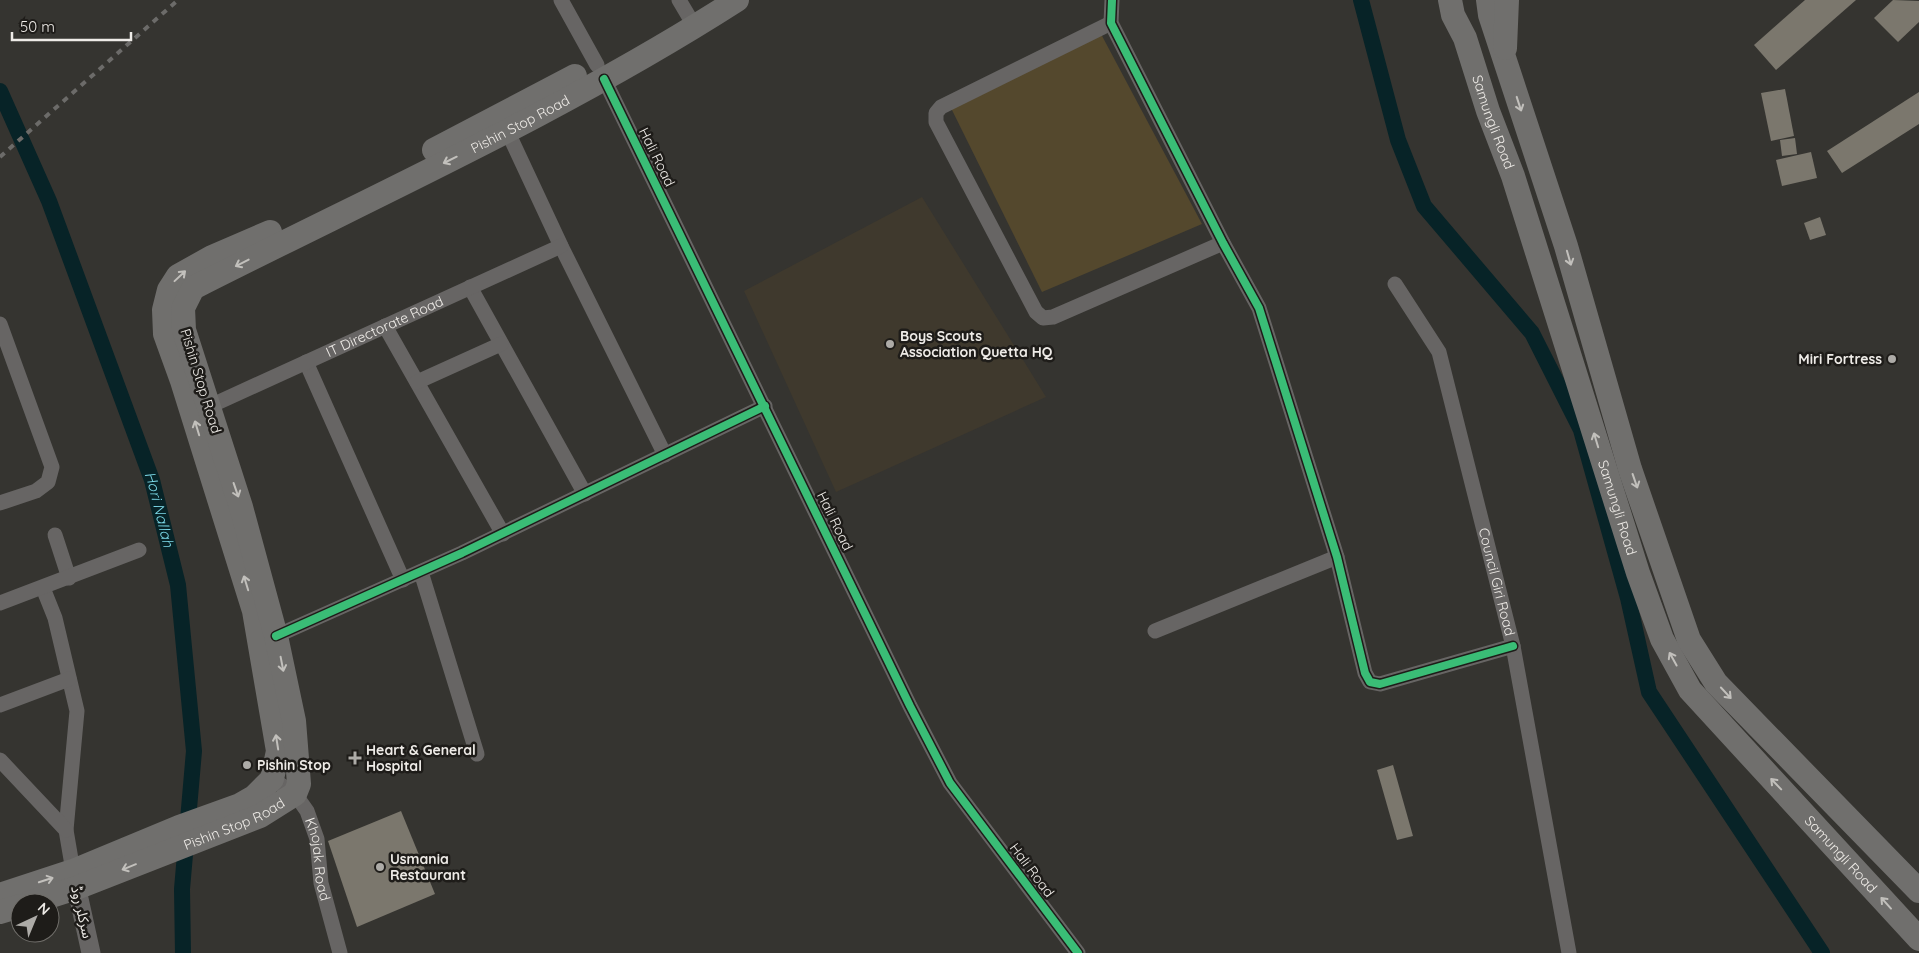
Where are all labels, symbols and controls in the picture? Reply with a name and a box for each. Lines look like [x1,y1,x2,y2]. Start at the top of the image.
scale bar [12,10,131,42]
text: 50 m [20,17,55,36]
street label: Samungli Road [1468,73,1519,172]
street label: Pishin Stop Road [468,91,573,157]
one-way arrow [1515,95,1525,111]
street label: Hali Road [635,125,679,189]
one-way arrow [443,156,458,165]
one-way arrow [1565,250,1575,266]
one-way arrow [234,258,249,268]
one-way arrow [174,270,187,282]
street label: IT Directorate Road [323,292,446,361]
street label: Pishin Stop Road [176,326,226,436]
place label: Boys Scouts Association Quetta HQ [900,327,1053,361]
marker: Boys Scouts Association Quetta HQ [884,338,896,350]
place label: Miri Fortress [1798,350,1882,368]
marker: Miri Fortress [1886,353,1898,365]
one-way arrow [192,421,201,436]
one-way arrow [1591,433,1601,449]
street label: Samungli Road [1594,458,1641,557]
water label: Hori Nallah [141,468,178,550]
one-way arrow [1631,473,1640,489]
one-way arrow [232,482,241,497]
street label: Hali Road [813,489,857,553]
street label: Council Giri Road [1475,526,1519,638]
one-way arrow [240,575,250,591]
one-way arrow [1668,652,1678,667]
one-way arrow [278,655,287,671]
one-way arrow [1720,687,1732,700]
one-way arrow [272,735,282,751]
place label: Heart & General Hospital [366,741,476,775]
marker: Heart & General Hospital [348,751,362,765]
place label: Pishin Stop [257,756,331,774]
marker: Pishin Stop [241,759,253,771]
one-way arrow [1770,778,1782,791]
street label: Pishin Stop Road [181,794,288,854]
street label: Samungli Road [1801,812,1881,897]
street label: Khojak Road [301,815,334,903]
street label: Hali Road [1006,839,1058,901]
place label: Usmania Restaurant [390,850,466,884]
marker: Usmania Restaurant [374,861,386,873]
one-way arrow [122,862,137,872]
one-way arrow [38,874,54,884]
street label: سرکلر روڈ [67,884,97,940]
north arrow [10,893,60,943]
one-way arrow [1880,897,1892,910]
text: N [34,899,54,919]

